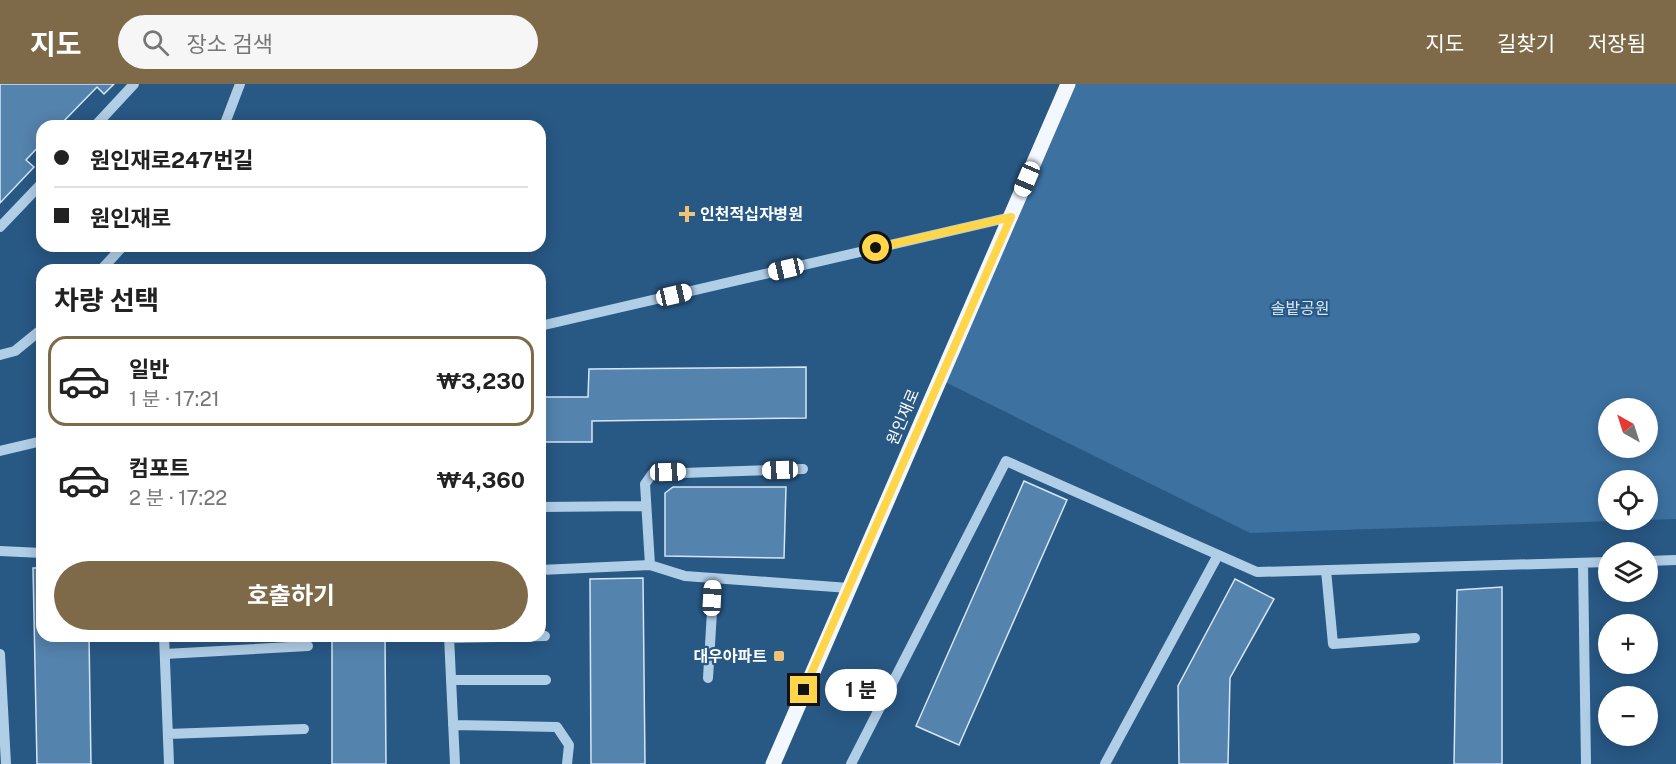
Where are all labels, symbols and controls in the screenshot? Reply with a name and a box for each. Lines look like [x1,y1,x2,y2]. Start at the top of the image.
search box [118,15,538,69]
icon: search [139,26,172,59]
text: 지도 [30,27,82,60]
text: 장소 검색 [187,31,273,57]
text: 지도 [1425,31,1464,56]
text: 길찾기 [1497,31,1555,56]
text: 저장됨 [1588,31,1646,56]
text: 원인재로247번길 [90,147,254,173]
car [1012,159,1042,199]
text: 원인재로 [90,205,171,231]
marker: 인천적십자병원 [678,205,696,223]
place label: 인천적십자병원 [700,205,803,224]
route start [862,234,889,261]
car [766,256,806,282]
car [654,282,694,308]
text: 차량 선택 [54,284,159,316]
park label: 솔밭공원 [1271,299,1329,318]
icon: car [57,354,111,408]
text: 일반 [129,356,169,382]
text: ₩3,230 [437,368,525,394]
street label: 원인재로 [883,386,923,448]
text: 1 분 · 17:21 [129,387,220,411]
north arrow [1598,398,1658,458]
map controls [1598,398,1658,746]
icon: car [57,453,111,507]
text: 컴포트 [129,455,190,481]
car [762,460,798,480]
car [650,462,686,482]
text: ₩4,360 [437,467,525,493]
button: locate [1598,470,1658,530]
text: 2 분 · 17:22 [129,486,227,510]
button: layers [1598,542,1658,602]
button: 호출하기 [54,561,528,630]
car [702,580,722,616]
button: + [1598,614,1658,674]
place label: 대우아파트 [693,647,767,666]
marker: 대우아파트 [772,649,786,663]
callout: 1 분 [825,669,897,711]
route end [790,676,817,703]
text: 1 분 [845,678,877,702]
button: − [1598,686,1658,746]

